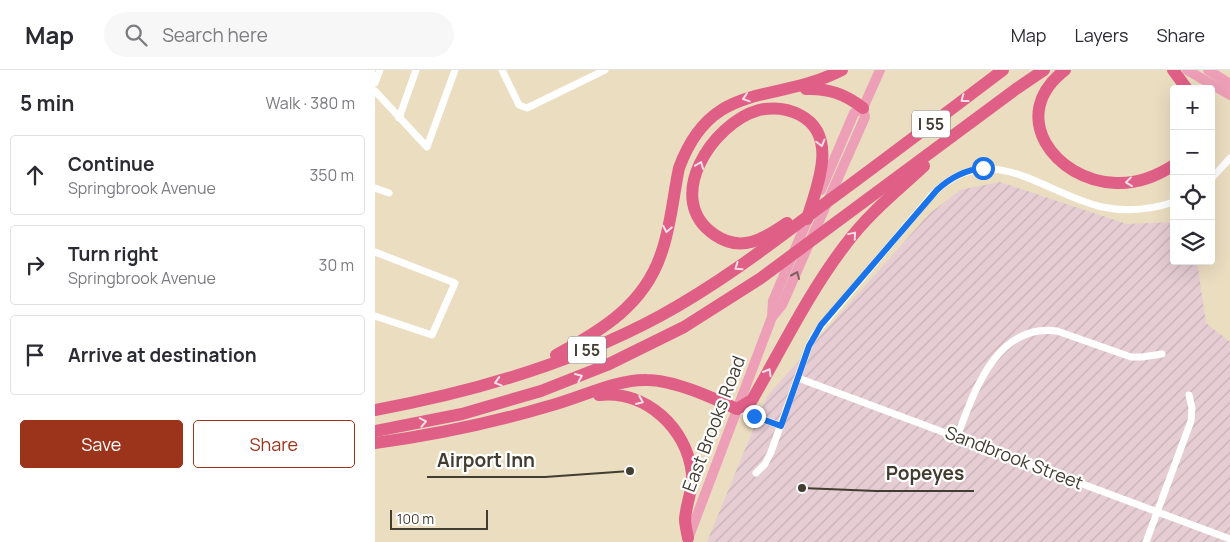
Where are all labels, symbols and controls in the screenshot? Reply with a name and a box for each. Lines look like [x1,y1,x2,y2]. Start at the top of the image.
search box [104,12,454,57]
text: Map [25,18,74,51]
icon: search [122,21,150,49]
text: Search here [162,22,268,48]
text: Map [1011,23,1046,47]
text: Layers [1074,23,1128,47]
text: Share [1156,23,1205,47]
map controls [1170,85,1215,265]
button: + [1170,85,1215,130]
text: 5 min [20,89,74,117]
text: Walk · 380 m [266,92,355,114]
one-way arrow [742,92,750,102]
one-way arrow [961,94,970,102]
road number: I 55 [912,111,950,138]
button: − [1170,130,1215,175]
one-way arrow [815,139,825,147]
text: Continue [68,151,154,177]
route start [972,157,995,180]
icon: ahead [21,161,49,189]
one-way arrow [693,161,704,170]
text: 350 m [309,164,354,186]
button: locate [1170,175,1215,220]
one-way arrow [1124,176,1132,187]
text: Springbrook Avenue [68,177,216,199]
button: layers [1170,220,1215,265]
one-way arrow [663,224,673,233]
one-way arrow [848,231,857,240]
text: Turn right [68,241,158,267]
icon: right [21,251,49,279]
text: 30 m [319,254,354,276]
one-way arrow [734,261,744,270]
text: Springbrook Avenue [68,267,216,289]
one-way arrow [789,271,800,280]
road number: I 55 [568,336,606,364]
icon: arrive [21,341,49,369]
text: Arrive at destination [68,342,257,368]
street label: East Brooks Road [676,352,750,495]
one-way arrow [761,369,771,378]
one-way arrow [574,372,583,383]
one-way arrow [494,377,502,387]
one-way arrow [635,395,644,406]
route end [743,405,766,428]
one-way arrow [418,417,427,427]
button: Save [20,420,183,468]
button: Share [193,420,355,468]
street label: Sandbrook Street [942,420,1087,494]
callout: Airport Inn [427,443,545,477]
text: Airport Inn [437,447,535,473]
callout: Popeyes [876,457,974,491]
text: Popeyes [886,460,964,486]
scale bar [390,507,487,530]
text: 100 m [397,509,434,528]

